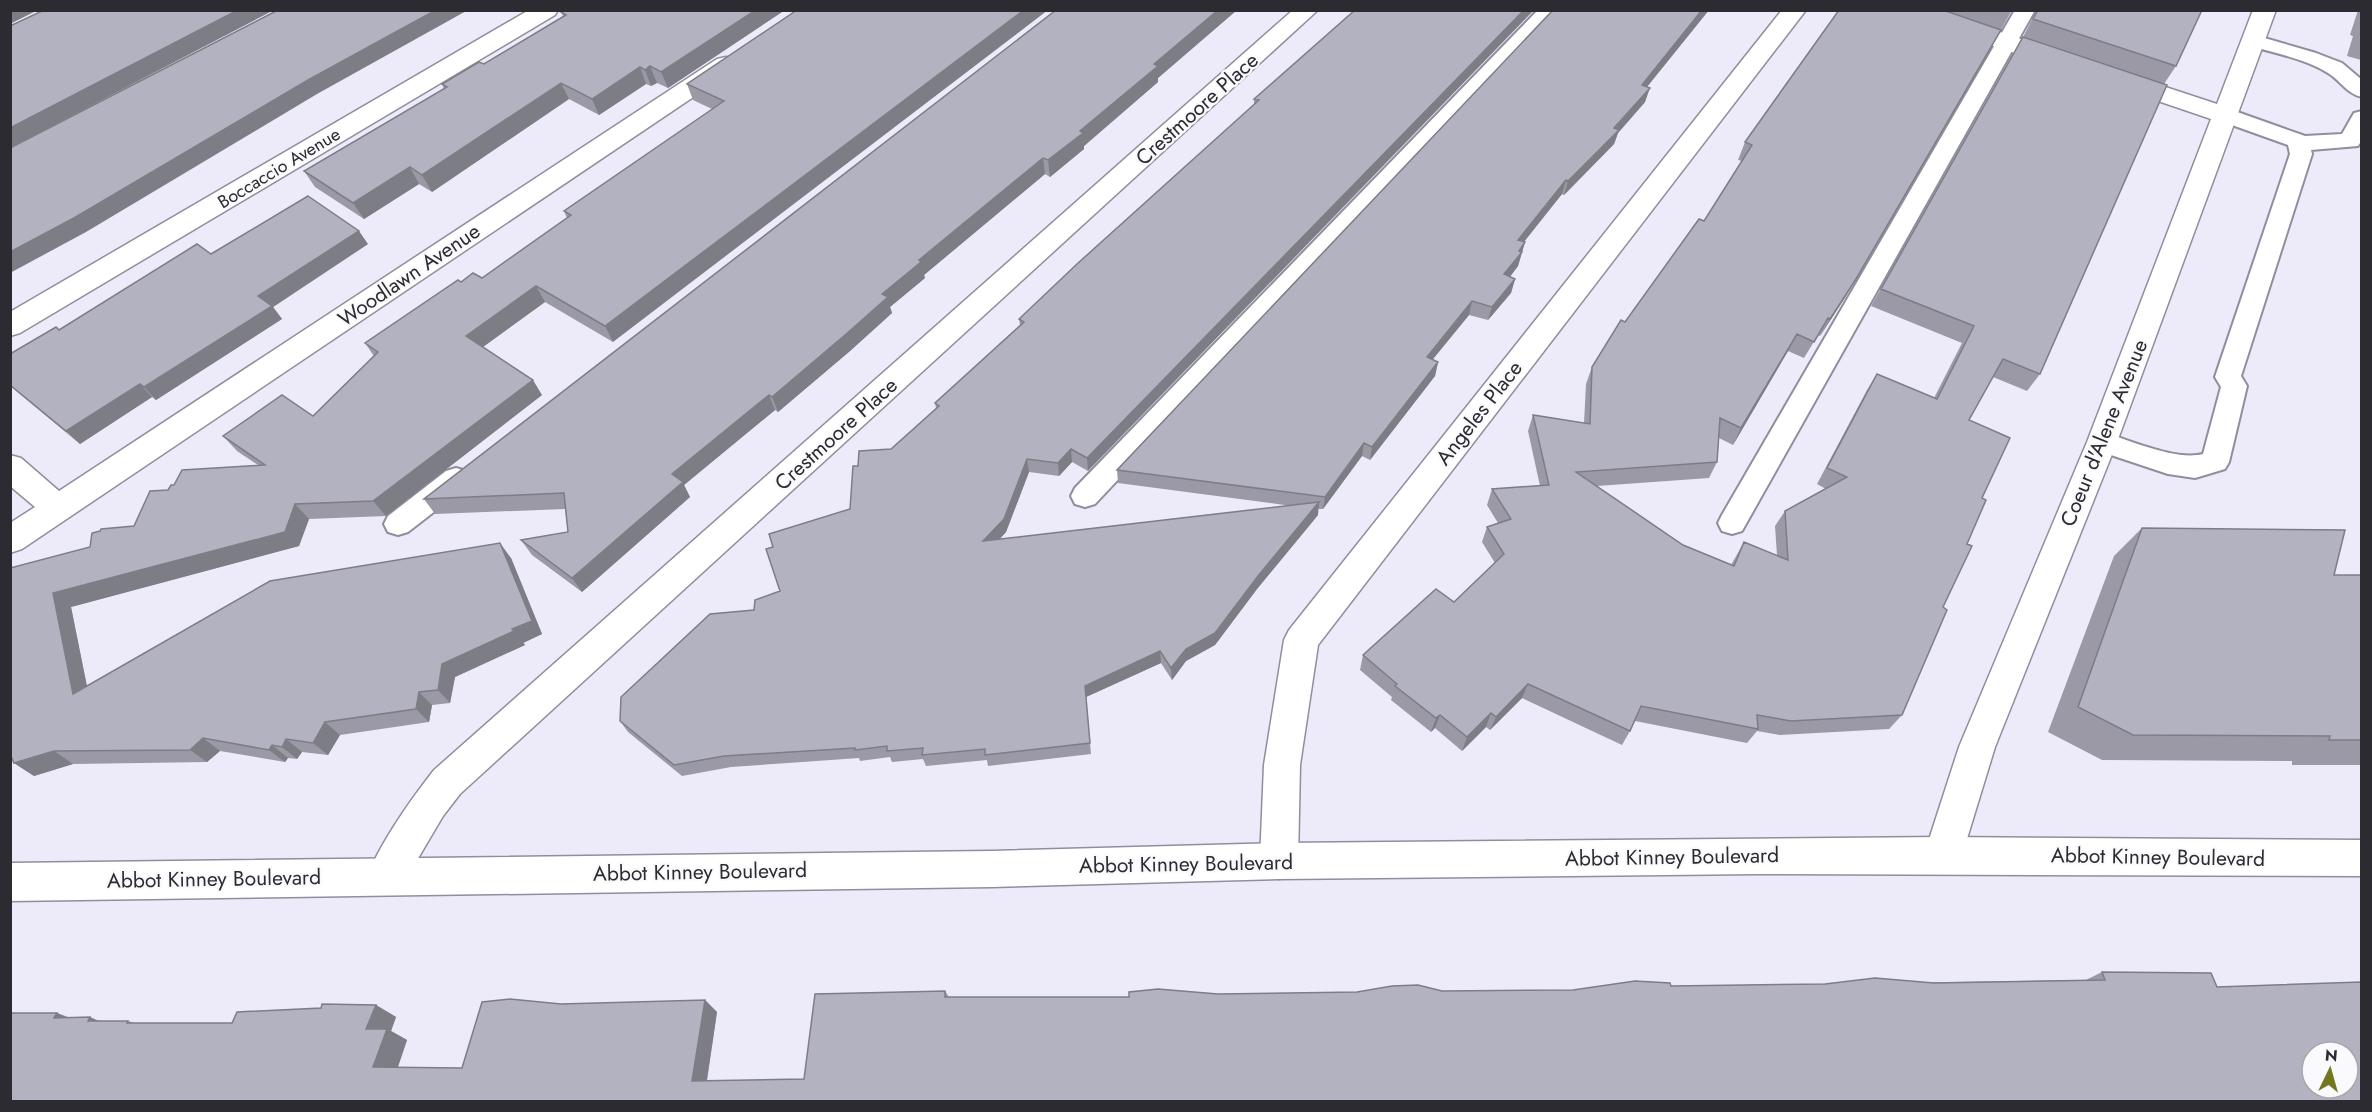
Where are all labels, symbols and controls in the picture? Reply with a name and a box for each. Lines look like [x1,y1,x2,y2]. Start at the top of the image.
street label: Crestmoore Place [1129,45,1265,172]
street label: Boccaccio Avenue [213,121,345,215]
street label: Woodlawn Avenue [332,216,486,334]
street label: Coeur d'Alene Avenue [2053,335,2155,531]
street label: Angeles Place [1429,354,1530,472]
street label: Crestmoore Place [768,370,904,497]
street label: Abbot Kinney Boulevard [1565,840,1779,874]
street label: Abbot Kinney Boulevard [2051,840,2265,874]
street label: Abbot Kinney Boulevard [1079,847,1293,881]
street label: Abbot Kinney Boulevard [593,855,807,889]
street label: Abbot Kinney Boulevard [107,862,321,896]
north arrow [2300,1040,2360,1100]
text: N [2324,1044,2339,1068]

